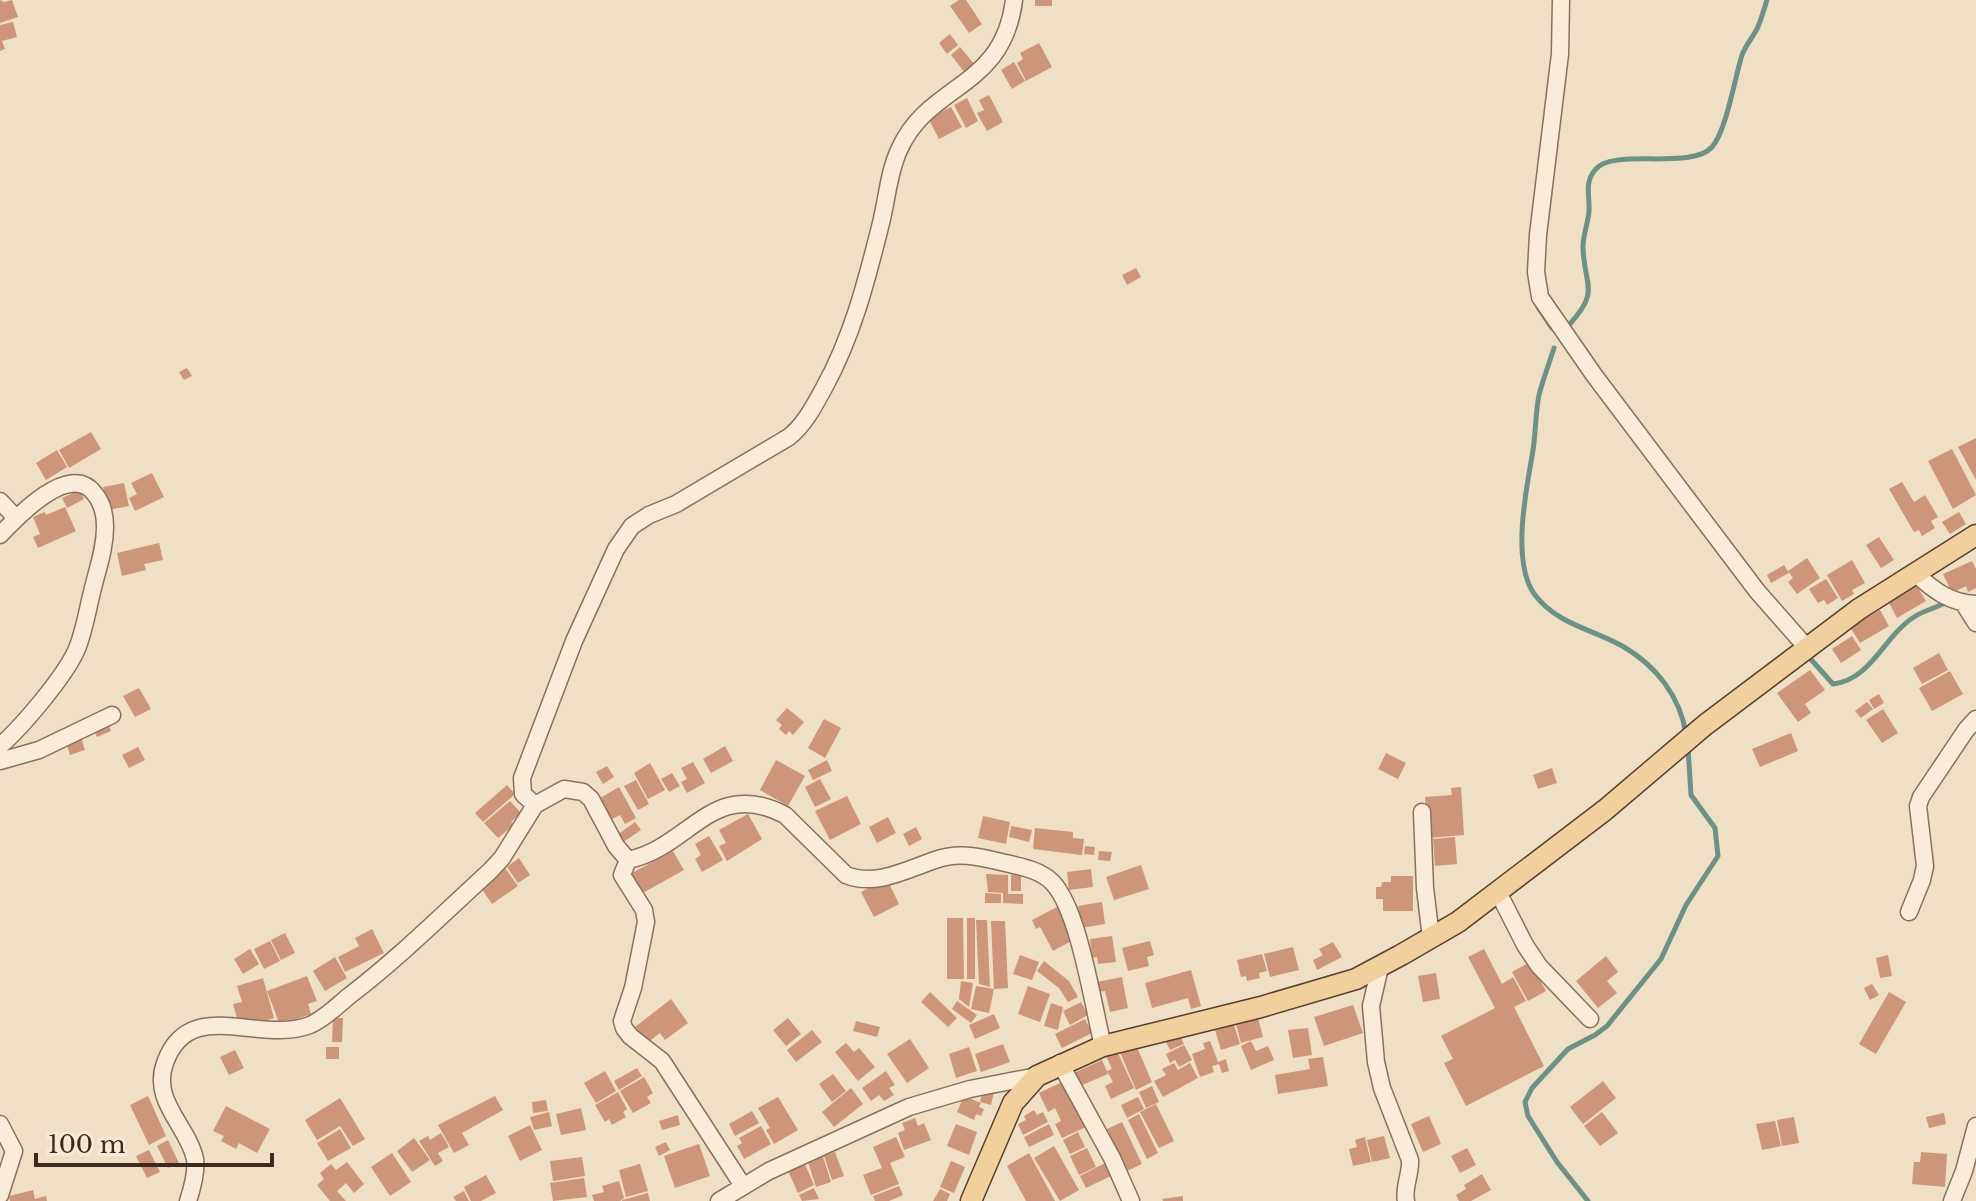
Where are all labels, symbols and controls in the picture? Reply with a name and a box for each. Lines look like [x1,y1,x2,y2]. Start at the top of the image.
scale bar [36,1117,272,1167]
text: 100 m [48,1130,126,1159]

